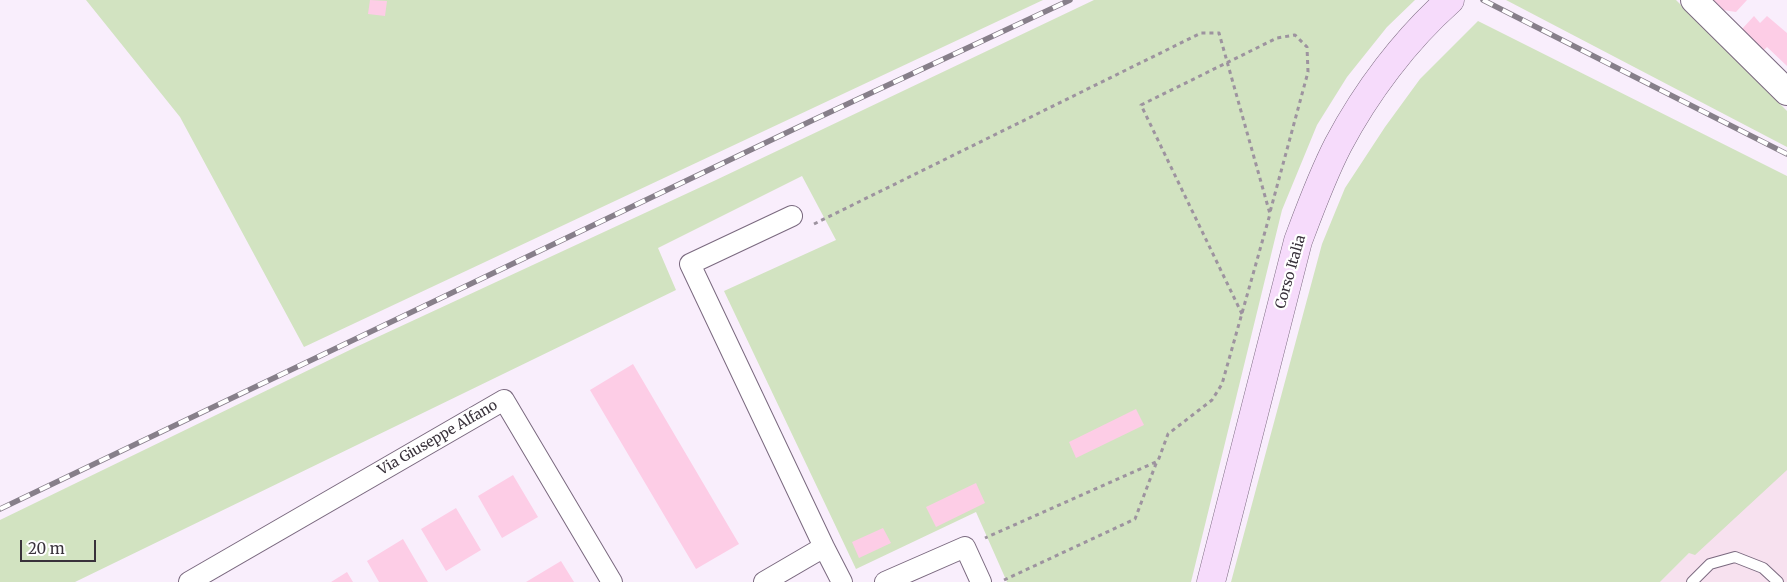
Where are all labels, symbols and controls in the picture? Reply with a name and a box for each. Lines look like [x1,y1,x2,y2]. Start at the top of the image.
street label: Corso Italia [1272,233,1310,311]
street label: Via Giuseppe Alfano [375,397,501,479]
scale bar [22,530,99,562]
text: 20 m [28,539,65,558]

